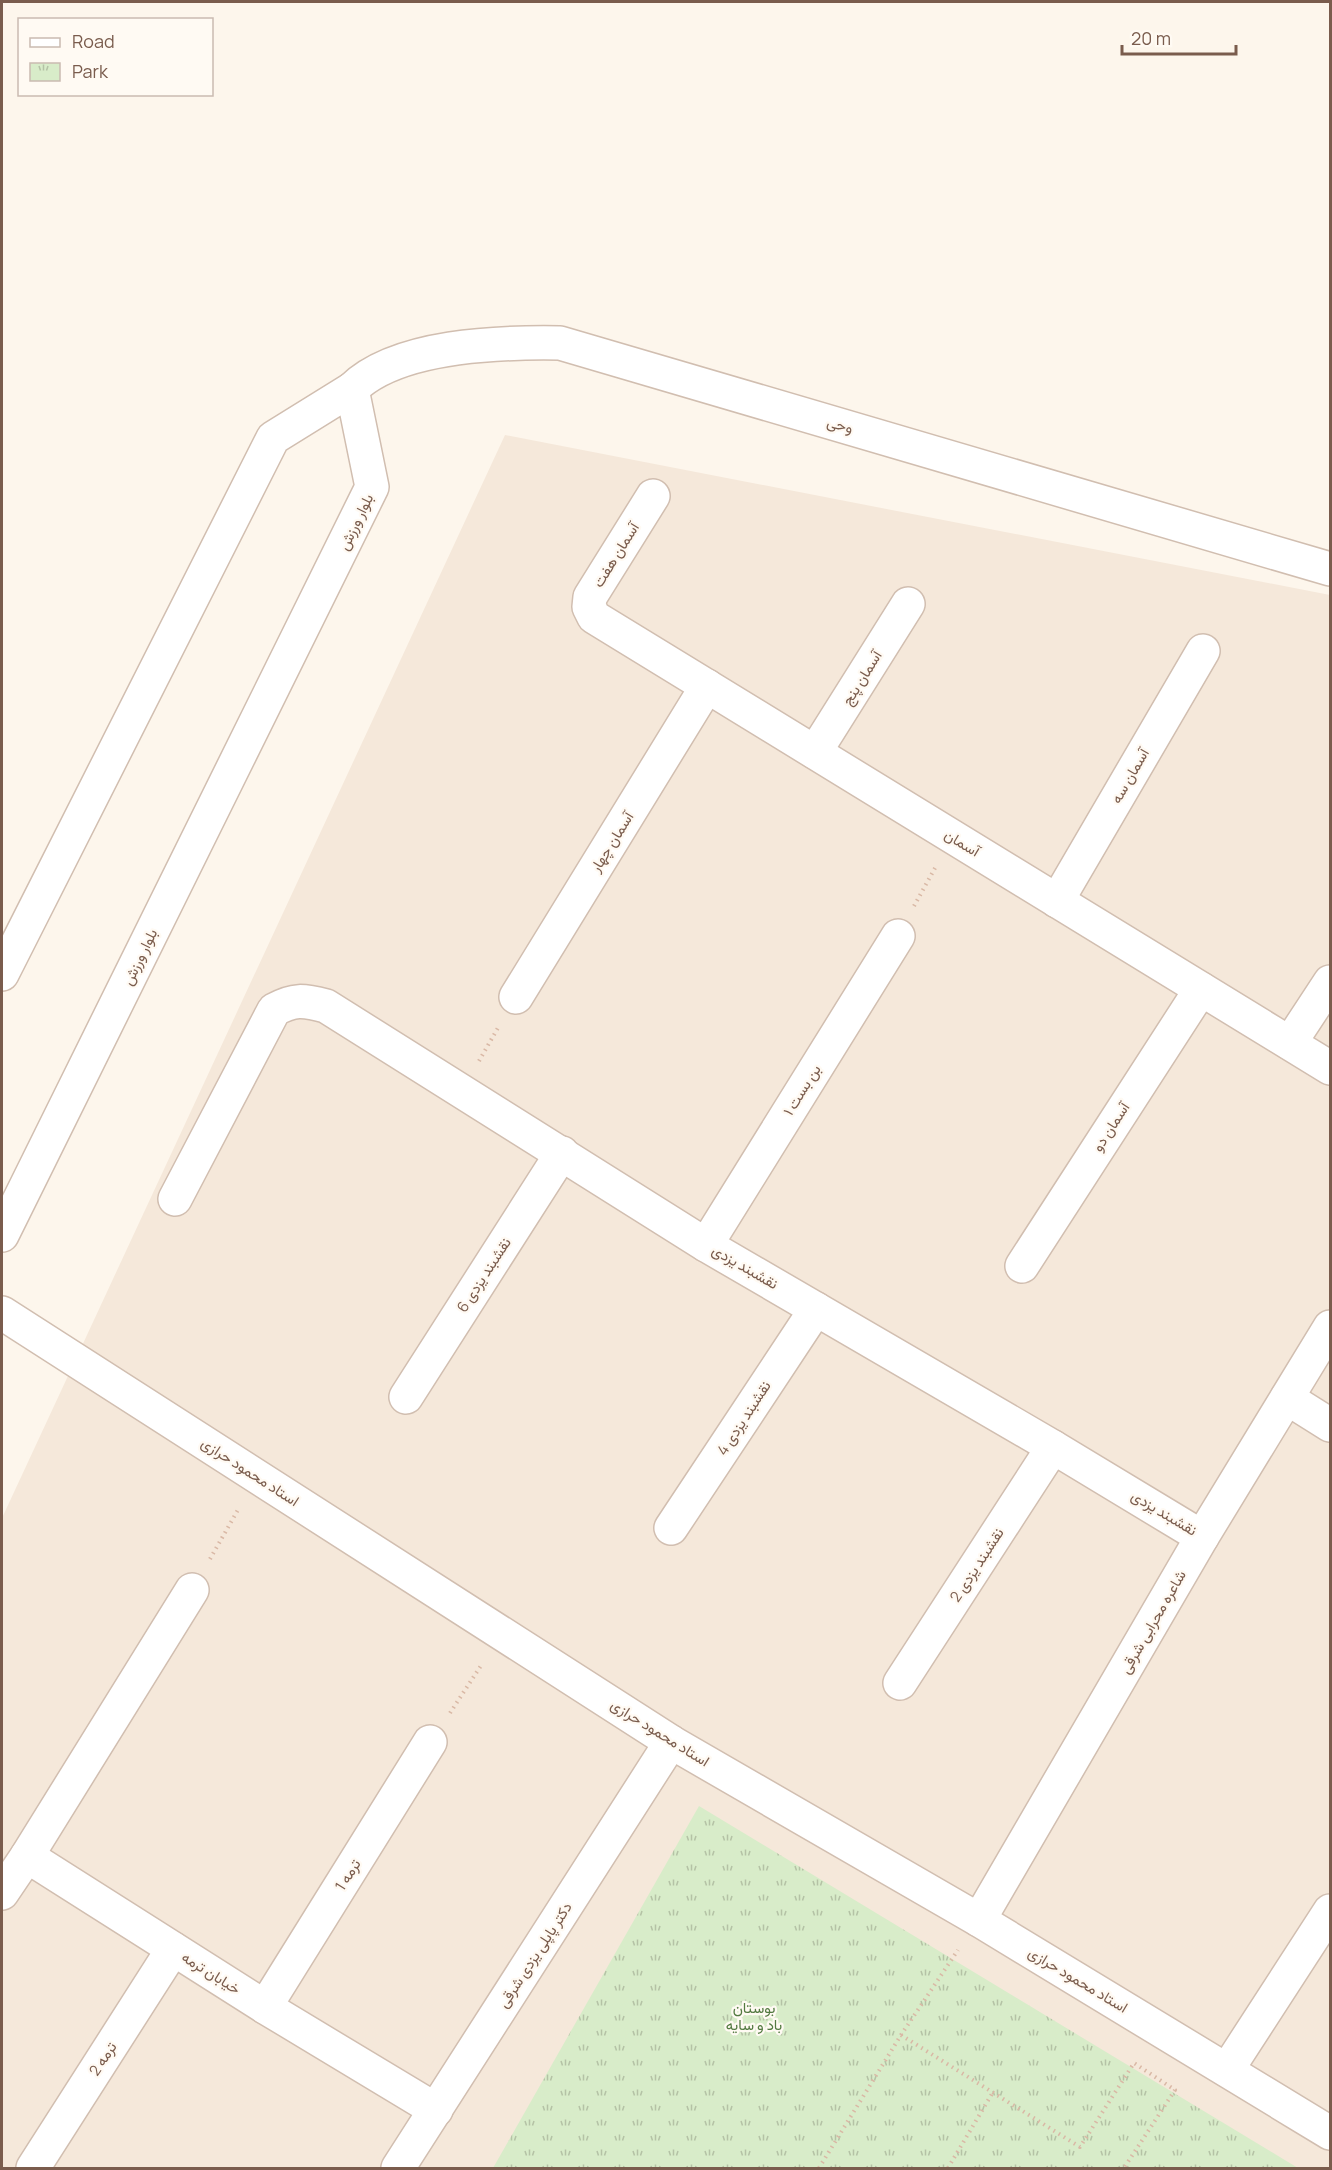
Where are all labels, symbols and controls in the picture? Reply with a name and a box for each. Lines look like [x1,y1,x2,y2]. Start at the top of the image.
legend [18,18,213,96]
scale bar [1122,18,1236,56]
text: 20 m [1131,26,1171,50]
text: Road [72,29,115,53]
text: Park [72,59,109,83]
street label: وحی [825,411,856,438]
street label: بلوار ورزش [333,490,378,554]
street label: آسمان هفت [587,517,645,591]
street label: آسمان پنج [837,645,888,710]
street label: آسمان سه [1105,743,1155,807]
street label: آسمان چهار [584,806,639,877]
street label: آسمان [941,824,985,862]
street label: بلوار ورزش [117,925,162,989]
street label: بن بست ۱ [778,1060,825,1119]
street label: آسمان دو [1087,1097,1135,1155]
street label: نقشبند یزدی 6 [451,1233,516,1316]
street label: نقشبند یزدی [708,1239,782,1294]
street label: نقشبند یزدی 4 [712,1376,776,1459]
street label: استاد محمود حرازی [197,1432,303,1511]
street label: نقشبند یزدی [1127,1485,1201,1540]
street label: نقشبند یزدی 2 [945,1523,1008,1606]
street label: شاعره محرابی شرقی [1114,1566,1191,1677]
street label: استاد محمود حرازی [607,1694,714,1771]
street label: ترمه 1 [330,1854,366,1895]
street label: دکتر پاپلی یزدی شرقی [492,1898,577,2012]
street label: استاد محمود حرازی [1024,1942,1132,2018]
street label: خیابان ترمه [178,1946,245,1999]
park label: بوستان باد و سایه [726,1997,782,2035]
street label: ترمه 2 [84,2037,122,2080]

